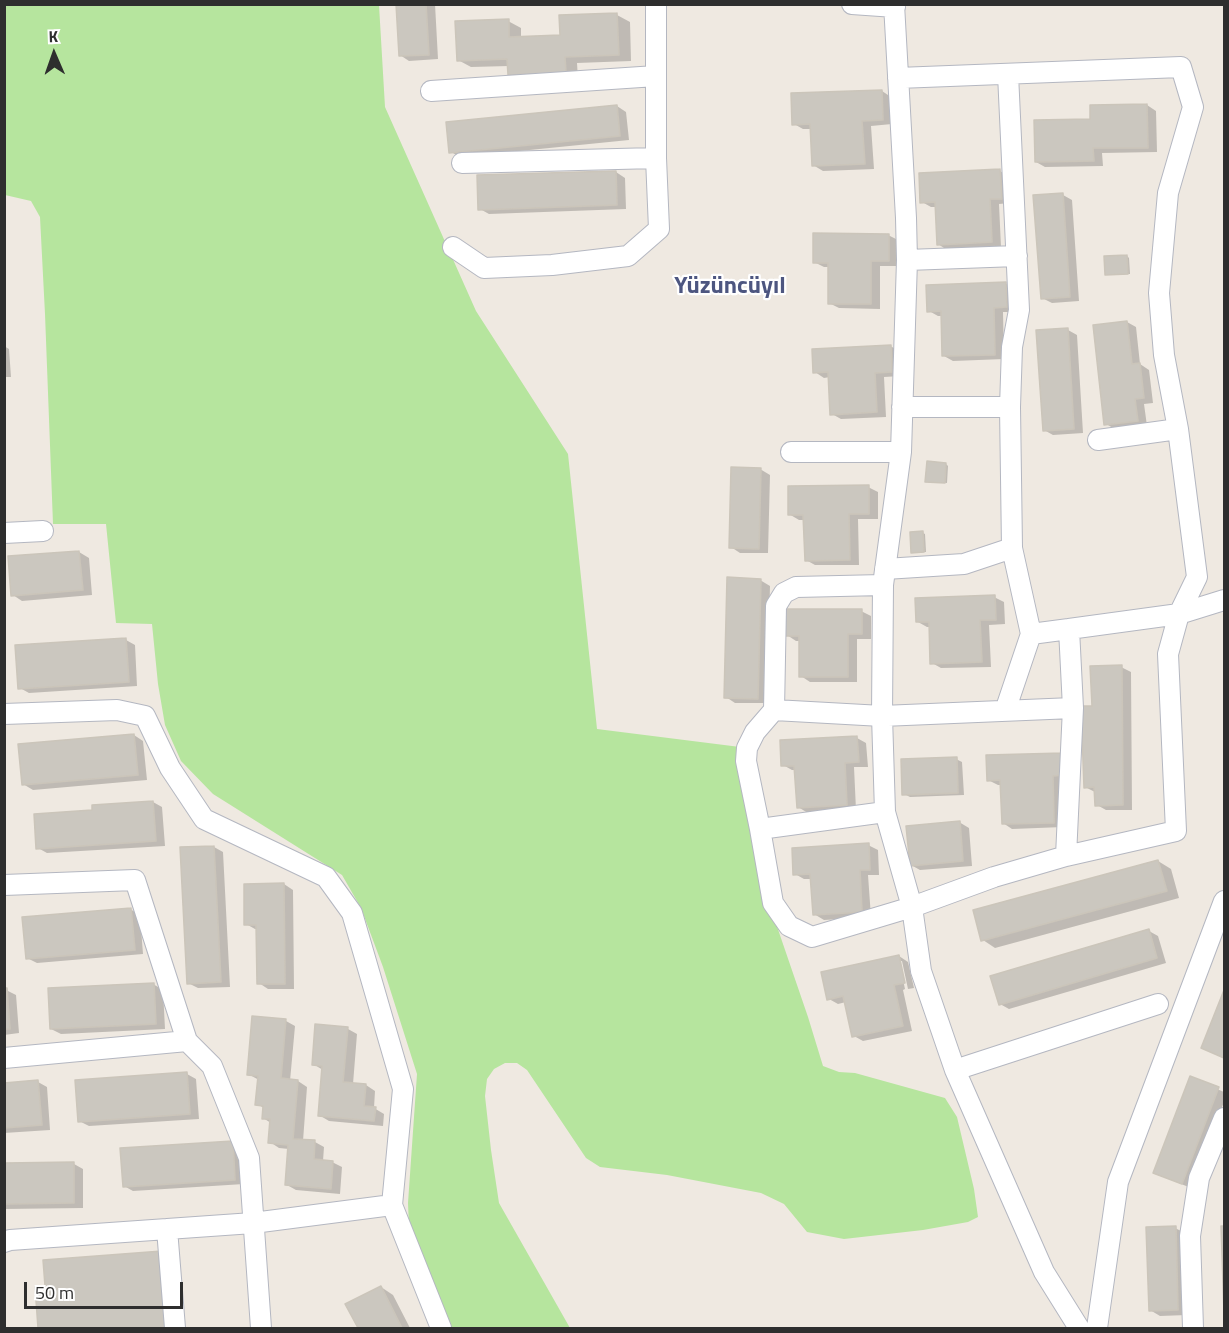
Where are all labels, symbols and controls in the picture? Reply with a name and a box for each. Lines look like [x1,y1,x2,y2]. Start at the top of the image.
north arrow [24,24,84,84]
text: K [48,24,59,48]
district label: Yüzüncüyıl [674,273,786,301]
scale bar [27,1270,186,1308]
text: 50 m [35,1279,74,1306]

